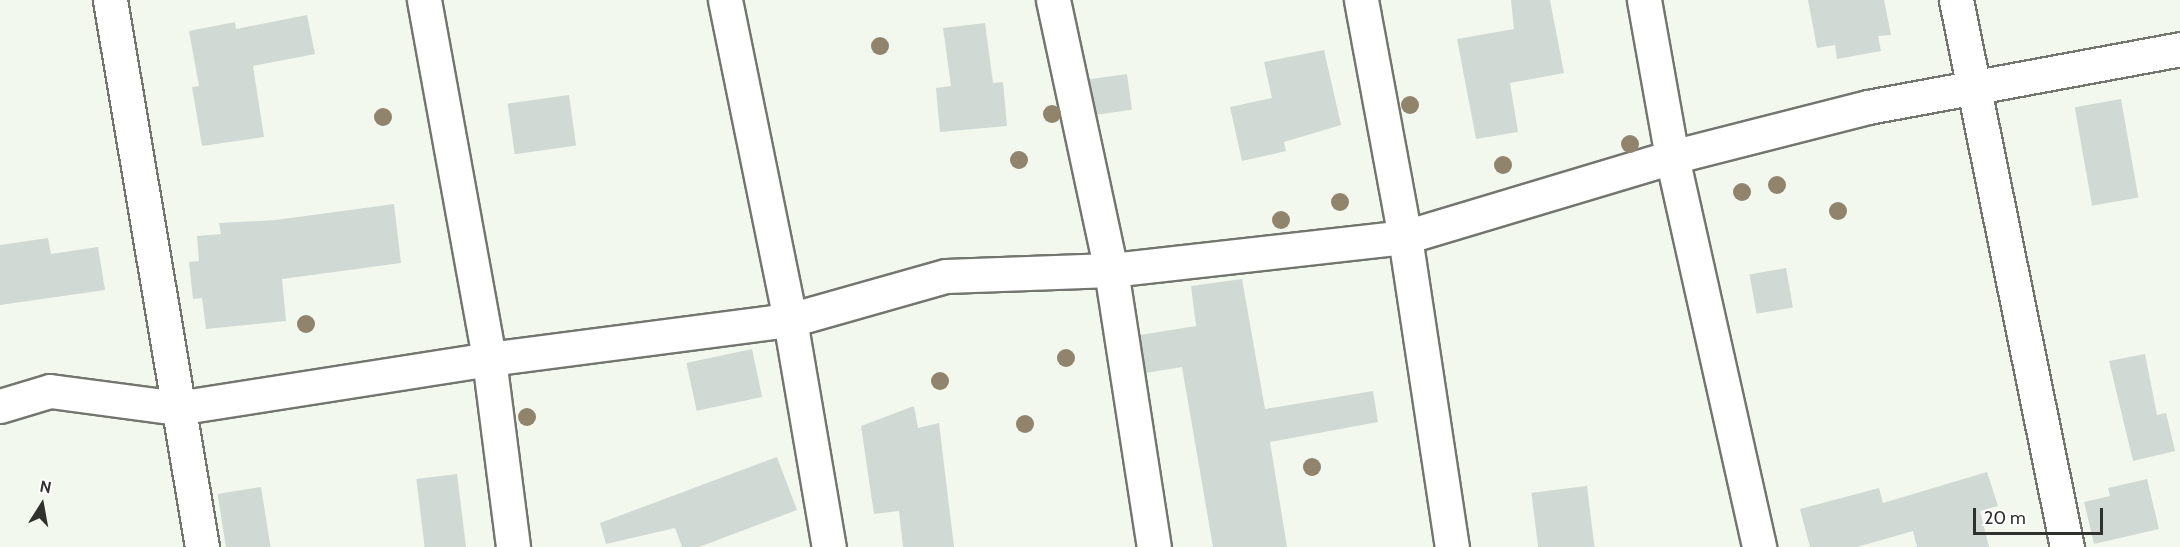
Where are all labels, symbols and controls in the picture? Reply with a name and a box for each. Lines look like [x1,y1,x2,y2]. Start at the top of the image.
north arrow [12,475,72,535]
text: N [38,476,53,497]
scale bar [1976,496,2106,534]
text: 20 m [1984,507,2026,529]

